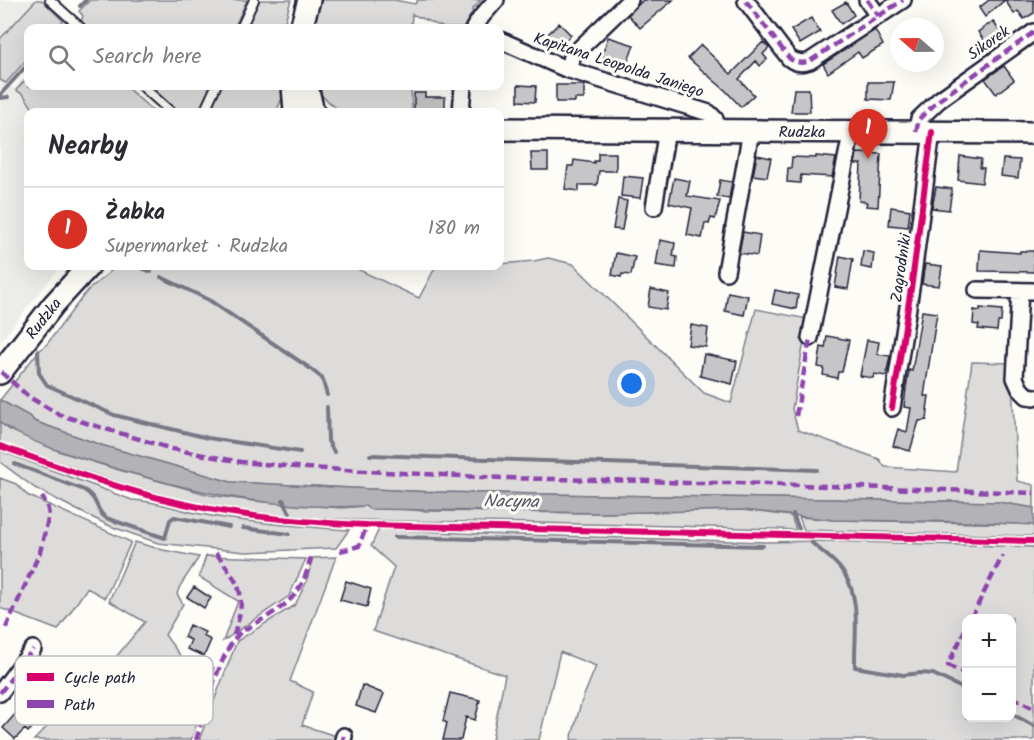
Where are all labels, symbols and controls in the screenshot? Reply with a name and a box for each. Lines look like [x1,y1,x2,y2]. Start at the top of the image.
north arrow [890,18,944,72]
street label: Sikorek [962,19,1016,67]
search box [24,24,504,90]
street label: Kapitana Leopolda Janiego [530,26,707,105]
text: Search here [93,40,201,75]
icon: search [45,41,78,74]
pin: 1 [848,110,888,159]
street label: Rudzka [778,120,826,145]
text: Nearby [48,126,128,168]
text: Żabka [105,196,165,231]
text: 1 [64,213,71,245]
text: 180 m [428,213,480,245]
text: Supermarket · Rudzka [105,231,288,263]
street label: Zagrodniki [884,231,919,304]
street label: Rudzka [20,293,69,345]
your location [617,369,646,398]
water label: Nacyna [483,488,540,518]
map controls [962,614,1016,722]
button: + [962,614,1016,668]
legend [15,656,213,725]
text: Cycle path [64,666,136,691]
button: − [962,668,1016,722]
text: Path [64,693,95,718]

